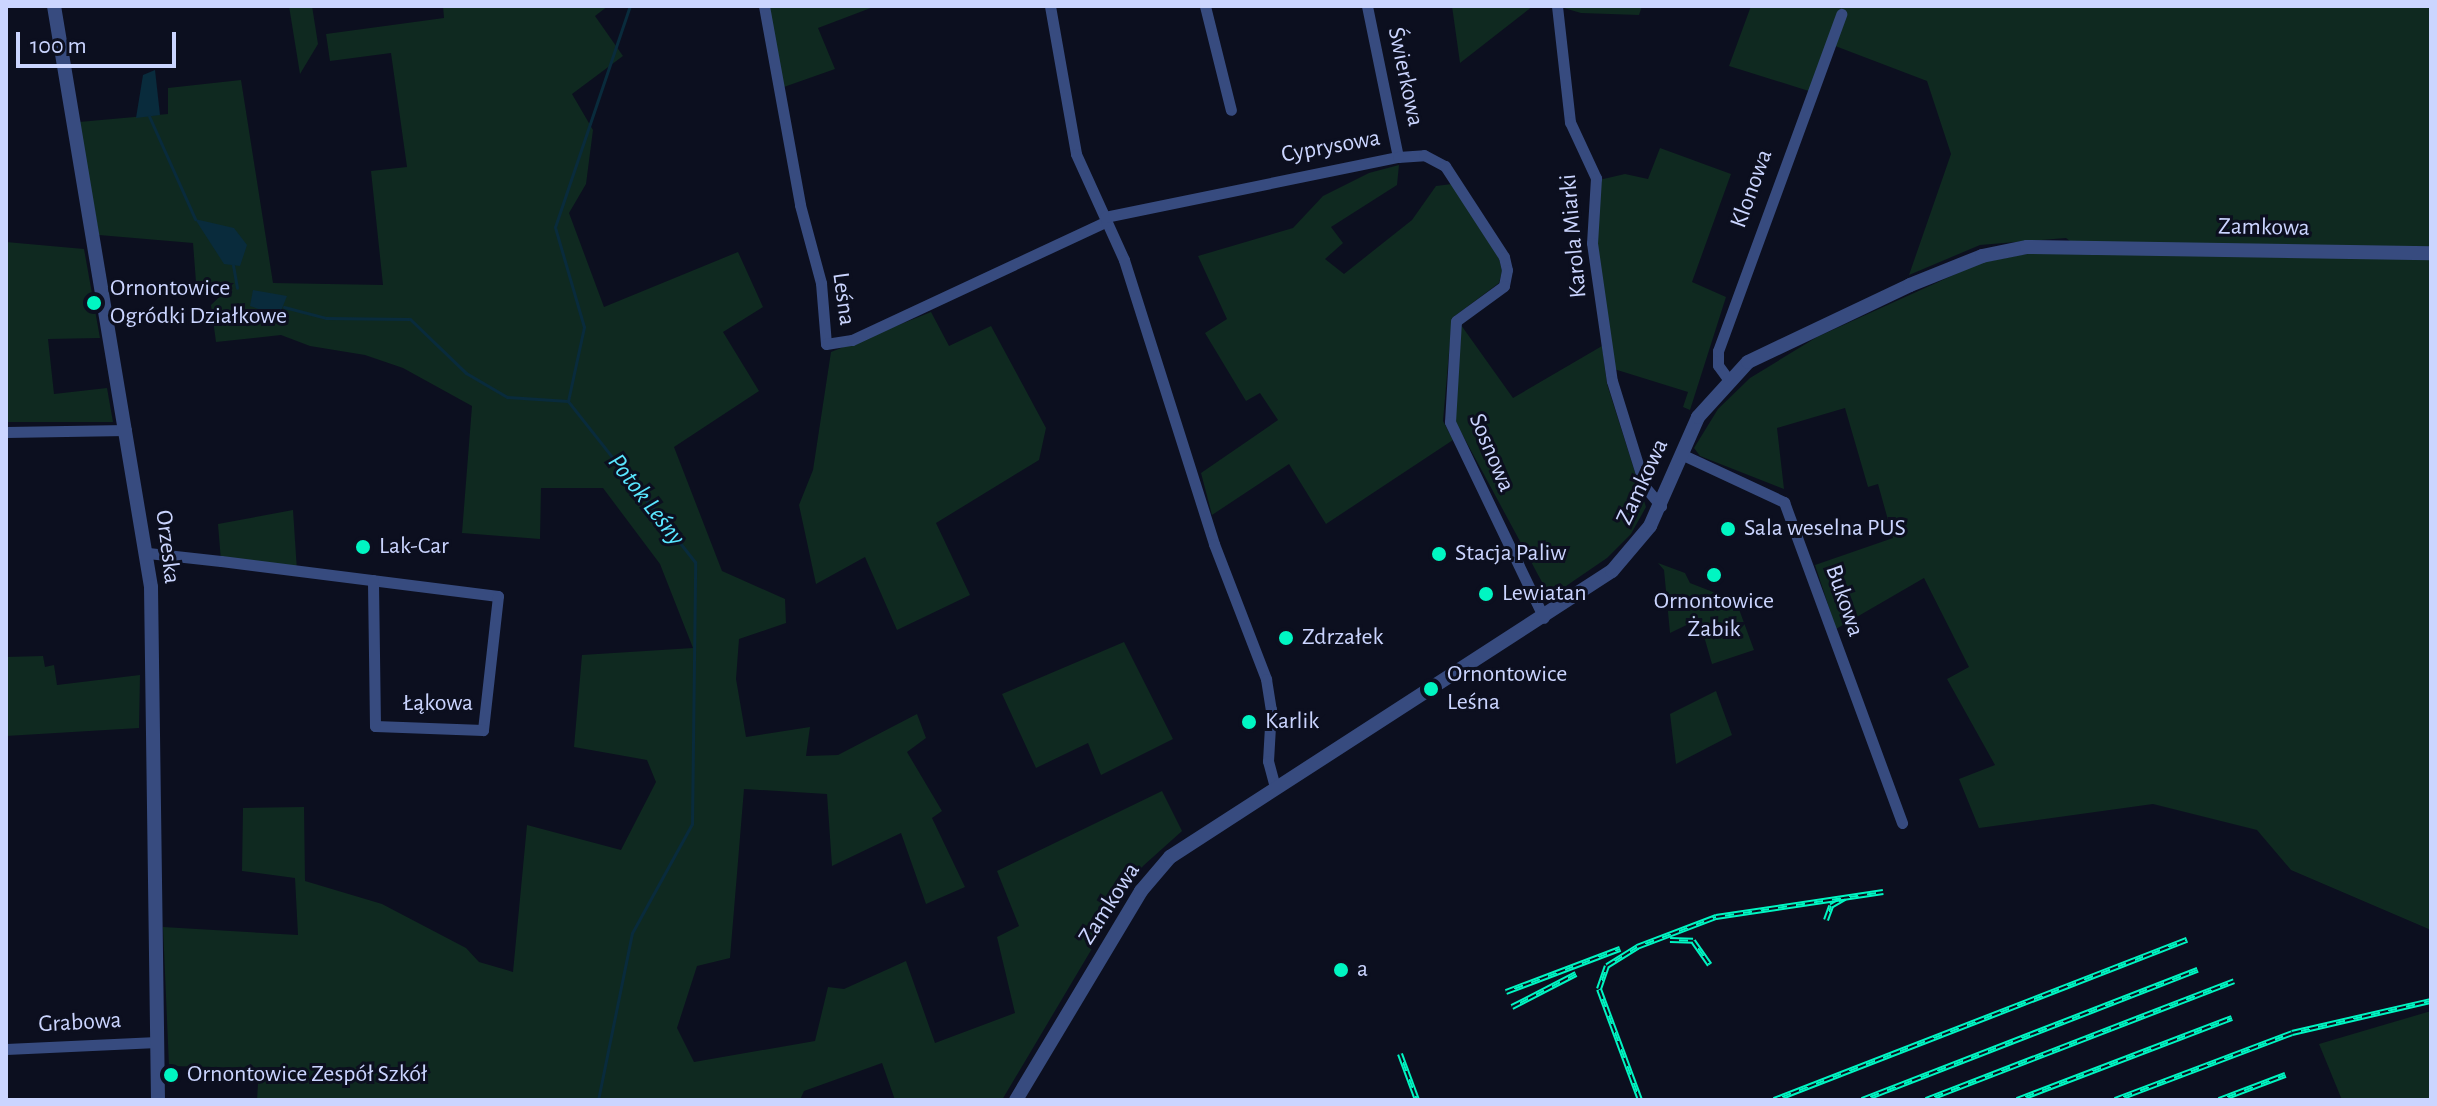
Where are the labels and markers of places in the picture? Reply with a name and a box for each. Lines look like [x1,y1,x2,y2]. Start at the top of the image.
place label: Ornontowice Ogródki Działkowe [110,275,287,331]
marker: Ornontowice Ogródki Działkowe [85,294,103,312]
place label: Sala weselna PUS [1744,515,1906,543]
marker: Sala weselna PUS [1719,520,1737,538]
place label: Lak-Car [379,533,449,561]
marker: Lak-Car [354,538,372,556]
place label: Stacja Paliw [1455,540,1567,568]
marker: Stacja Paliw [1430,545,1448,563]
marker: Ornontowice Żabik [1705,566,1723,584]
place label: Lewiatan [1502,580,1587,608]
marker: Lewiatan [1477,585,1495,603]
place label: Ornontowice Żabik [1654,588,1774,644]
place label: Zdrzałek [1302,624,1383,652]
marker: Zdrzałek [1277,629,1295,647]
place label: Ornontowice Leśna [1447,661,1567,717]
marker: Ornontowice Leśna [1422,680,1440,698]
place label: Karlik [1265,708,1319,736]
marker: Karlik [1240,713,1258,731]
place label: a [1357,956,1368,984]
marker: a [1332,961,1350,979]
place label: Ornontowice Zespół Szkół [187,1061,427,1089]
marker: Ornontowice Zespół Szkół [162,1066,180,1084]

